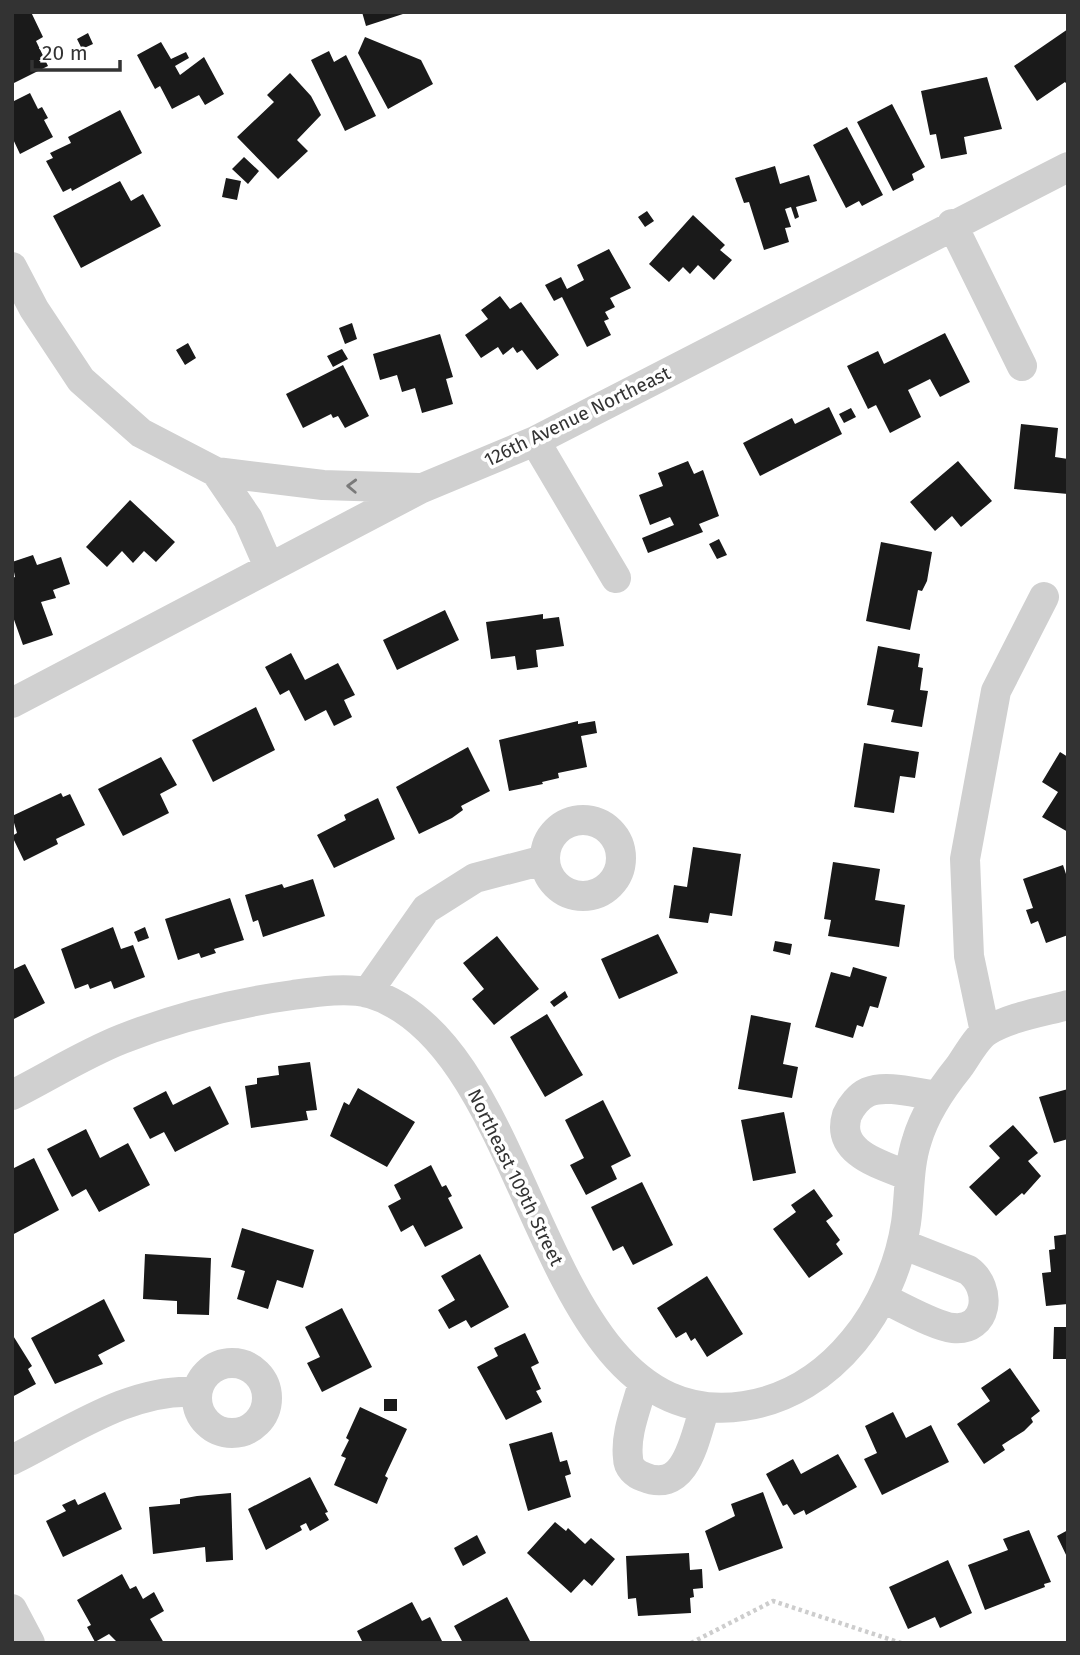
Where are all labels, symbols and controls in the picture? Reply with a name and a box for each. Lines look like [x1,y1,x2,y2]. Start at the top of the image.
scale bar [32,28,119,72]
text: 20 m [42,40,88,66]
street label: 126th Avenue Northeast [480,361,674,472]
one-way arrow [346,478,357,493]
street label: Northeast 109th Street [463,1085,568,1269]

